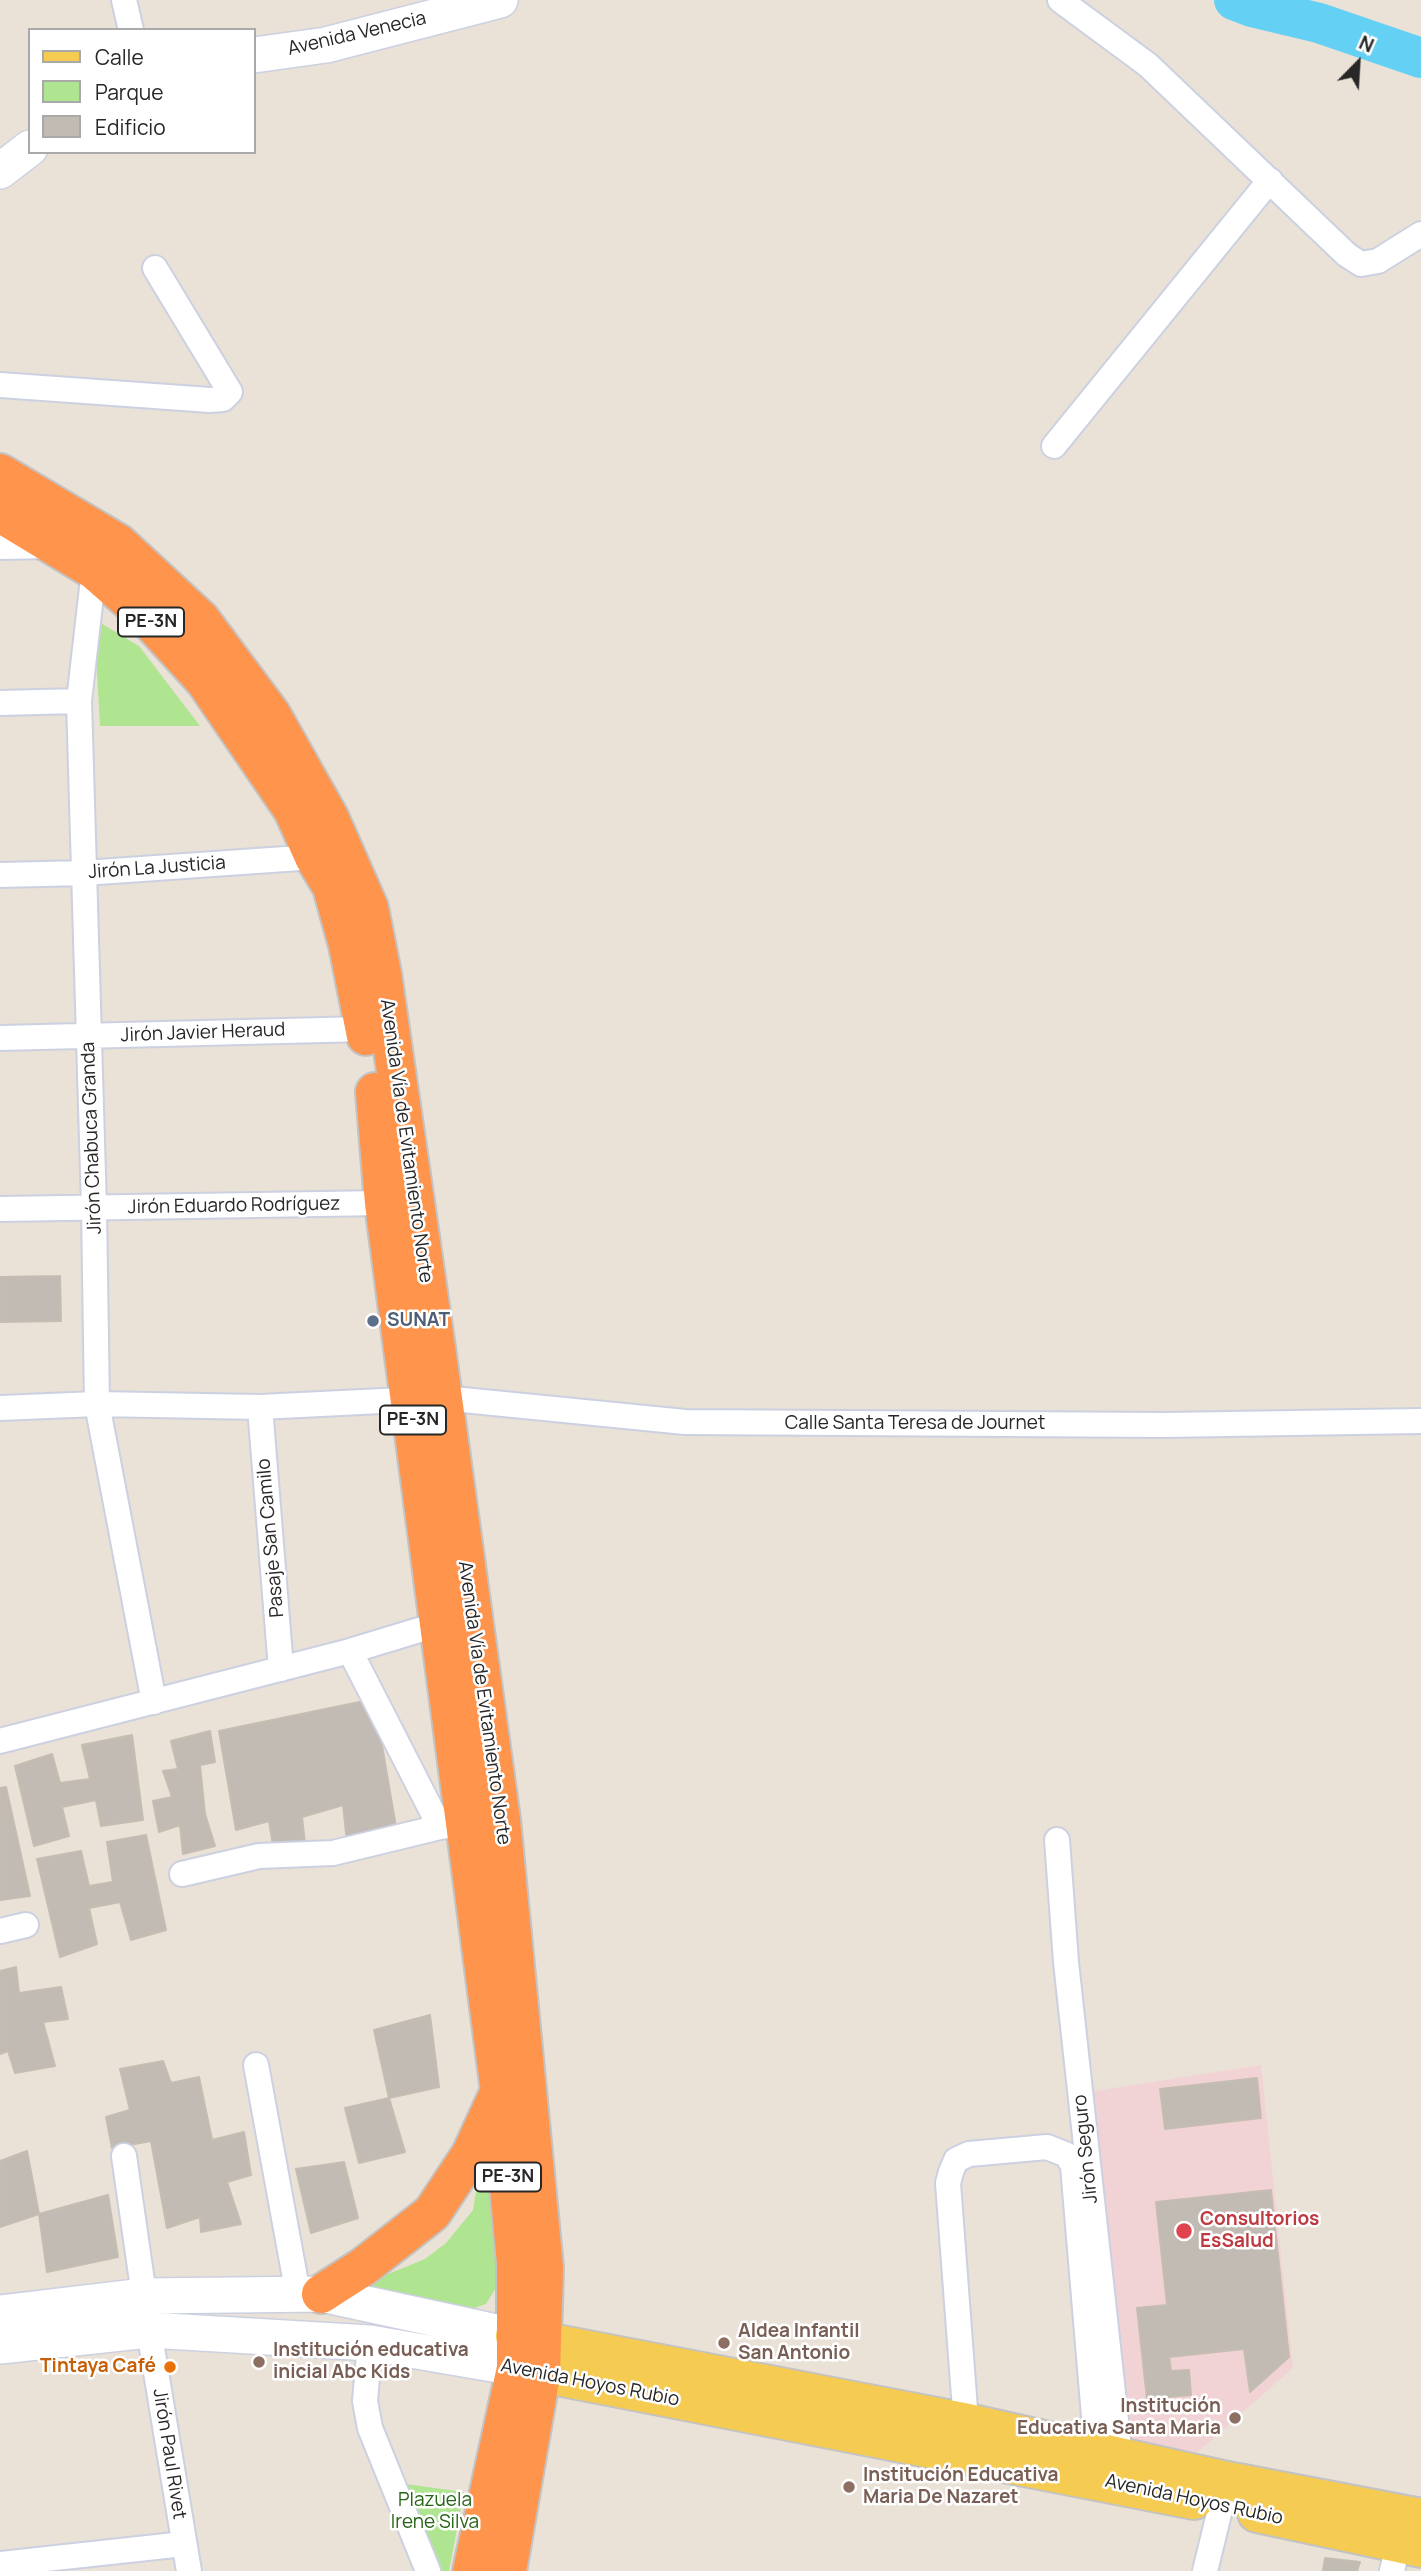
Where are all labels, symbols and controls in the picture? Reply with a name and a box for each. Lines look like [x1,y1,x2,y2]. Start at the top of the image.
street label: Avenida Venecia [286,7,428,61]
legend [28,28,256,154]
north arrow [1323,28,1393,98]
text: N [1355,29,1378,58]
text: Calle [95,43,144,71]
text: Parque [95,78,164,106]
text: Edificio [95,113,166,141]
road number: PE-3N [118,608,184,636]
street label: Jirón La Justicia [88,852,226,884]
street label: Avenida Vía de Evitamiento Norte [375,998,437,1284]
street label: Jirón Javier Heraud [120,1019,286,1047]
street label: Jirón Chabuca Granda [77,1041,107,1235]
street label: Jirón Eduardo Rodríguez [128,1193,340,1219]
place label: SUNAT [387,1310,450,1332]
marker: SUNAT [365,1313,381,1329]
road number: PE-3N [380,1406,446,1434]
street label: Calle Santa Teresa de Journet [785,1413,1045,1435]
street label: Pasaje San Camilo [253,1458,289,1618]
street label: Avenida Vía de Evitamiento Norte [453,1560,515,1846]
street label: Jirón Seguro [1069,2093,1103,2205]
road number: PE-3N [475,2162,541,2192]
place label: Consultorios EsSalud [1200,2209,1319,2253]
marker: Consultorios EsSalud [1174,2221,1194,2241]
place label: Aldea Infantil San Antonio [738,2321,860,2365]
marker: Aldea Infantil San Antonio [716,2335,732,2351]
place label: Institución educativa inicial Abc Kids [273,2340,469,2384]
marker: Institución educativa inicial Abc Kids [251,2354,267,2370]
street label: Avenida Hoyos Rubio [499,2355,681,2411]
place label: Tintaya Café [40,2356,156,2378]
marker: Tintaya Café [162,2359,178,2375]
street label: Jirón Paul Rivet [147,2387,191,2521]
place label: Institución Educativa Santa Maria [1017,2396,1221,2440]
marker: Institución Educativa Santa Maria [1227,2410,1243,2426]
place label: Institución Educativa Maria De Nazaret [863,2465,1058,2509]
street label: Avenida Hoyos Rubio [1103,2470,1285,2530]
marker: Institución Educativa Maria De Nazaret [841,2479,857,2495]
park label: Plazuela Irene Silva [391,2490,479,2534]

